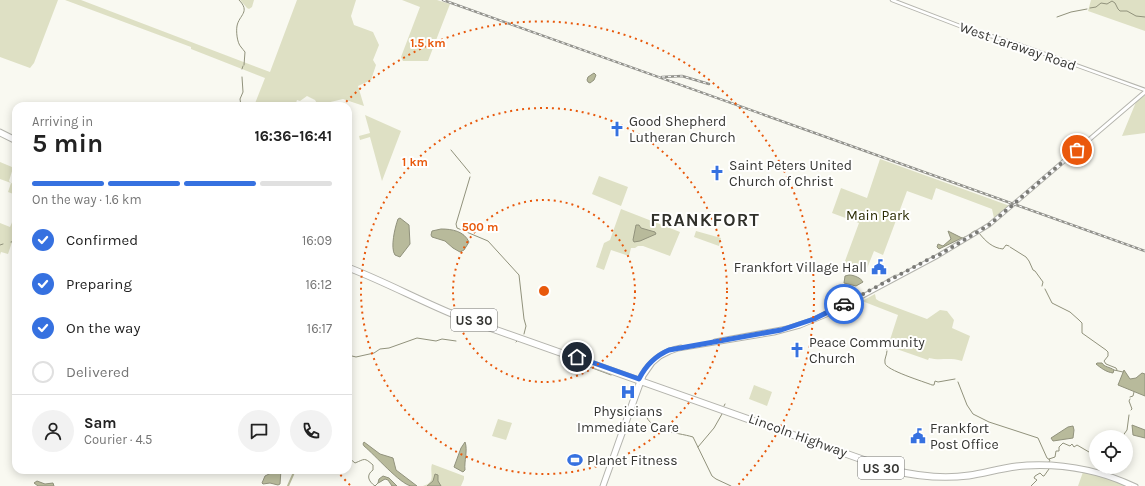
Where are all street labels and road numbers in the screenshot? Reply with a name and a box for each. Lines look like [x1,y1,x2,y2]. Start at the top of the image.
street label: West Laraway Road [957,19,1078,74]
road number: US 30 [451,309,497,331]
street label: Lincoln Highway [746,410,850,461]
road number: US 30 [858,457,904,479]

